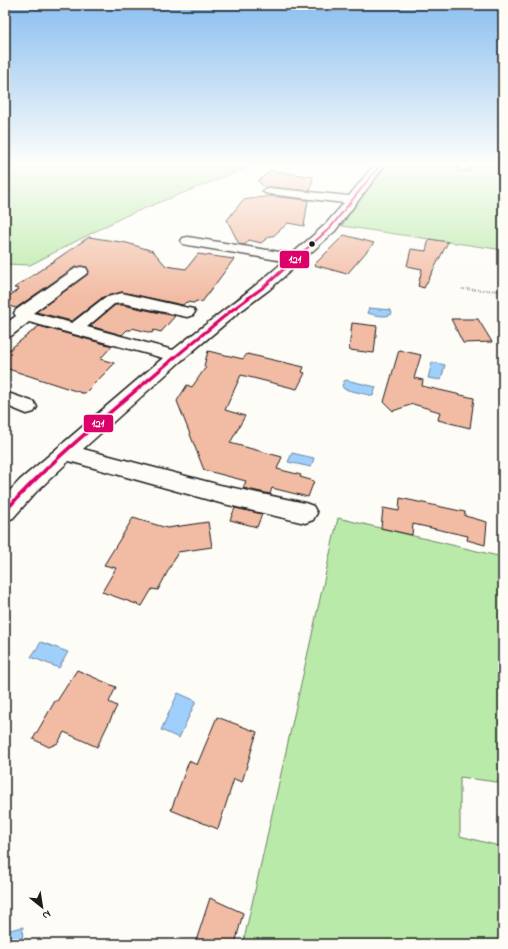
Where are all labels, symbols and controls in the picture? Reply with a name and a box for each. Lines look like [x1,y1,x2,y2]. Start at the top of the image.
unlabelled marker [307,239,317,249]
line badge: 121 [279,250,310,269]
text: 121 [289,252,302,268]
line badge: 121 [83,414,114,433]
text: 121 [92,416,105,432]
north arrow [22,887,62,927]
text: N [39,906,54,924]

